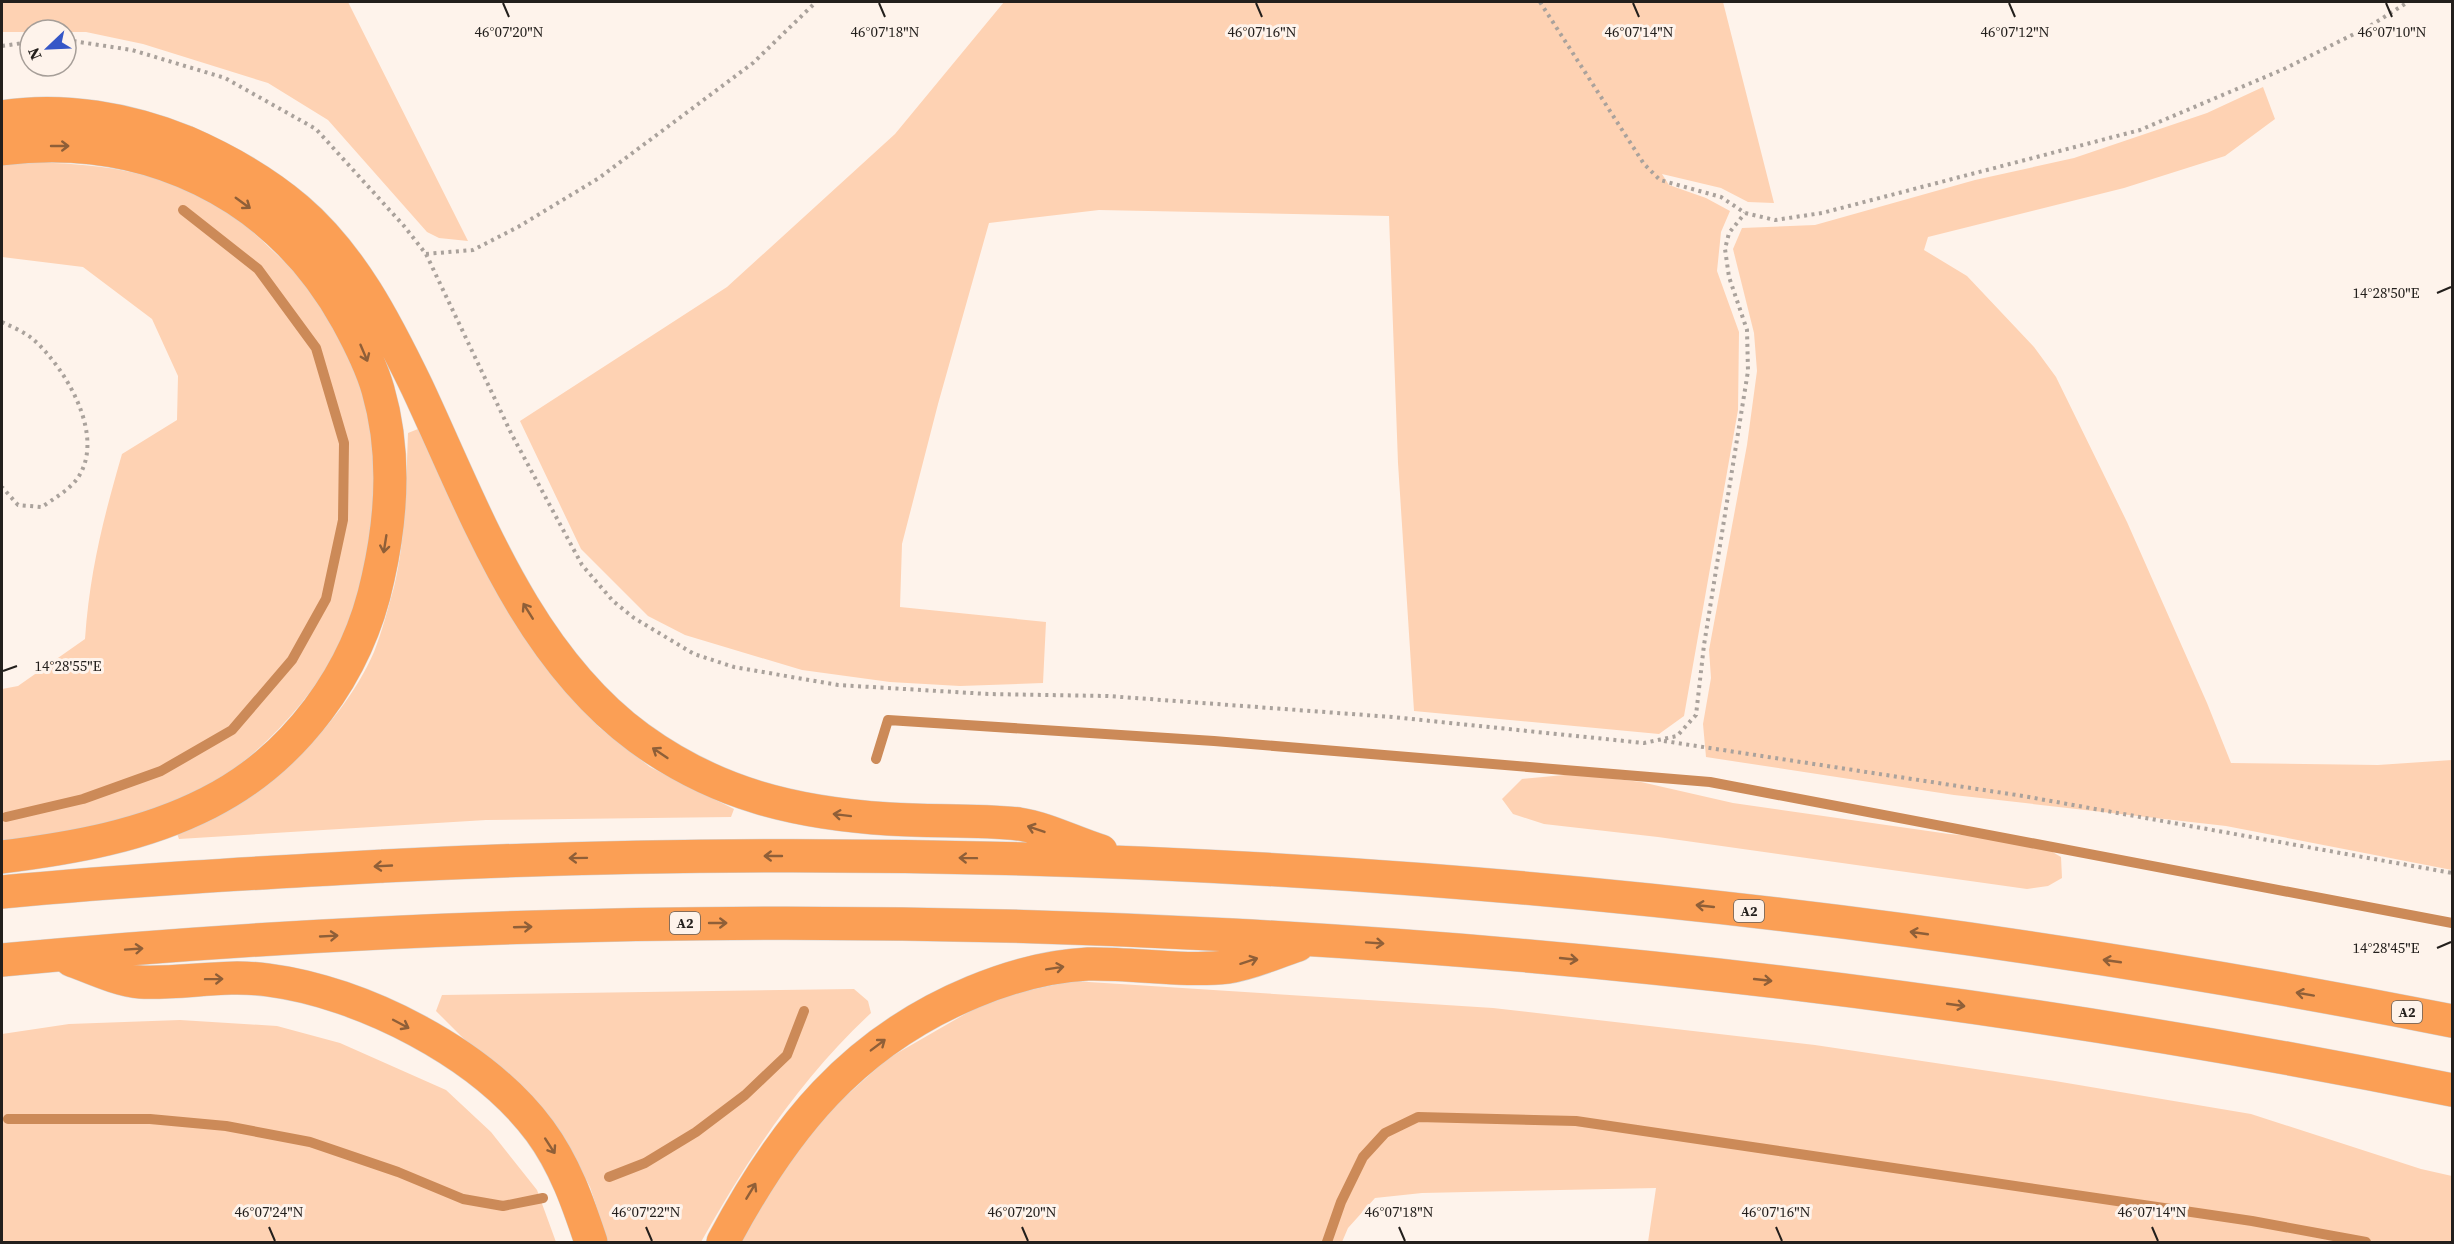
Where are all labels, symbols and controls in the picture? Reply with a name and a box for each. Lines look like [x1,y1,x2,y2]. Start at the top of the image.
north arrow [18,18,78,78]
text: 46°07'20"N [474,21,544,42]
text: 46°07'18"N [850,21,920,42]
text: 46°07'16"N [1227,21,1297,42]
text: 46°07'14"N [1604,21,1674,42]
text: 46°07'12"N [1980,21,2050,42]
text: 46°07'10"N [2357,21,2427,42]
text: N [22,44,47,64]
one-way arrow [49,140,69,152]
one-way arrow [235,197,251,209]
text: 14°28'50"E [2352,282,2420,303]
one-way arrow [359,343,370,362]
one-way arrow [380,533,391,553]
one-way arrow [521,603,533,620]
text: 14°28'55"E [34,655,102,676]
one-way arrow [651,746,668,759]
one-way arrow [833,809,853,820]
one-way arrow [1027,823,1046,834]
one-way arrow [763,850,783,862]
one-way arrow [568,852,588,864]
one-way arrow [958,852,978,863]
one-way arrow [373,861,393,872]
one-way arrow [1696,900,1715,911]
road number: A2 [1734,900,1764,922]
road number: A2 [670,912,700,934]
one-way arrow [708,917,728,929]
one-way arrow [513,922,533,933]
one-way arrow [1910,927,1930,938]
one-way arrow [318,930,338,941]
text: 14°28'45"E [2352,937,2420,958]
one-way arrow [1364,938,1384,949]
one-way arrow [124,943,143,954]
one-way arrow [1239,954,1258,965]
one-way arrow [1559,954,1579,965]
one-way arrow [2103,956,2123,967]
one-way arrow [1045,963,1064,974]
one-way arrow [203,973,223,985]
one-way arrow [1753,975,1773,986]
one-way arrow [2295,988,2315,999]
one-way arrow [1946,1000,1966,1011]
road number: A2 [2392,1001,2422,1023]
one-way arrow [392,1018,409,1030]
one-way arrow [869,1039,885,1052]
one-way arrow [544,1137,556,1154]
one-way arrow [745,1183,757,1200]
text: 46°07'24"N [234,1201,304,1222]
text: 46°07'22"N [611,1201,681,1222]
text: 46°07'20"N [987,1201,1057,1222]
text: 46°07'18"N [1364,1201,1434,1222]
text: 46°07'16"N [1741,1201,1811,1222]
text: 46°07'14"N [2117,1201,2187,1222]

